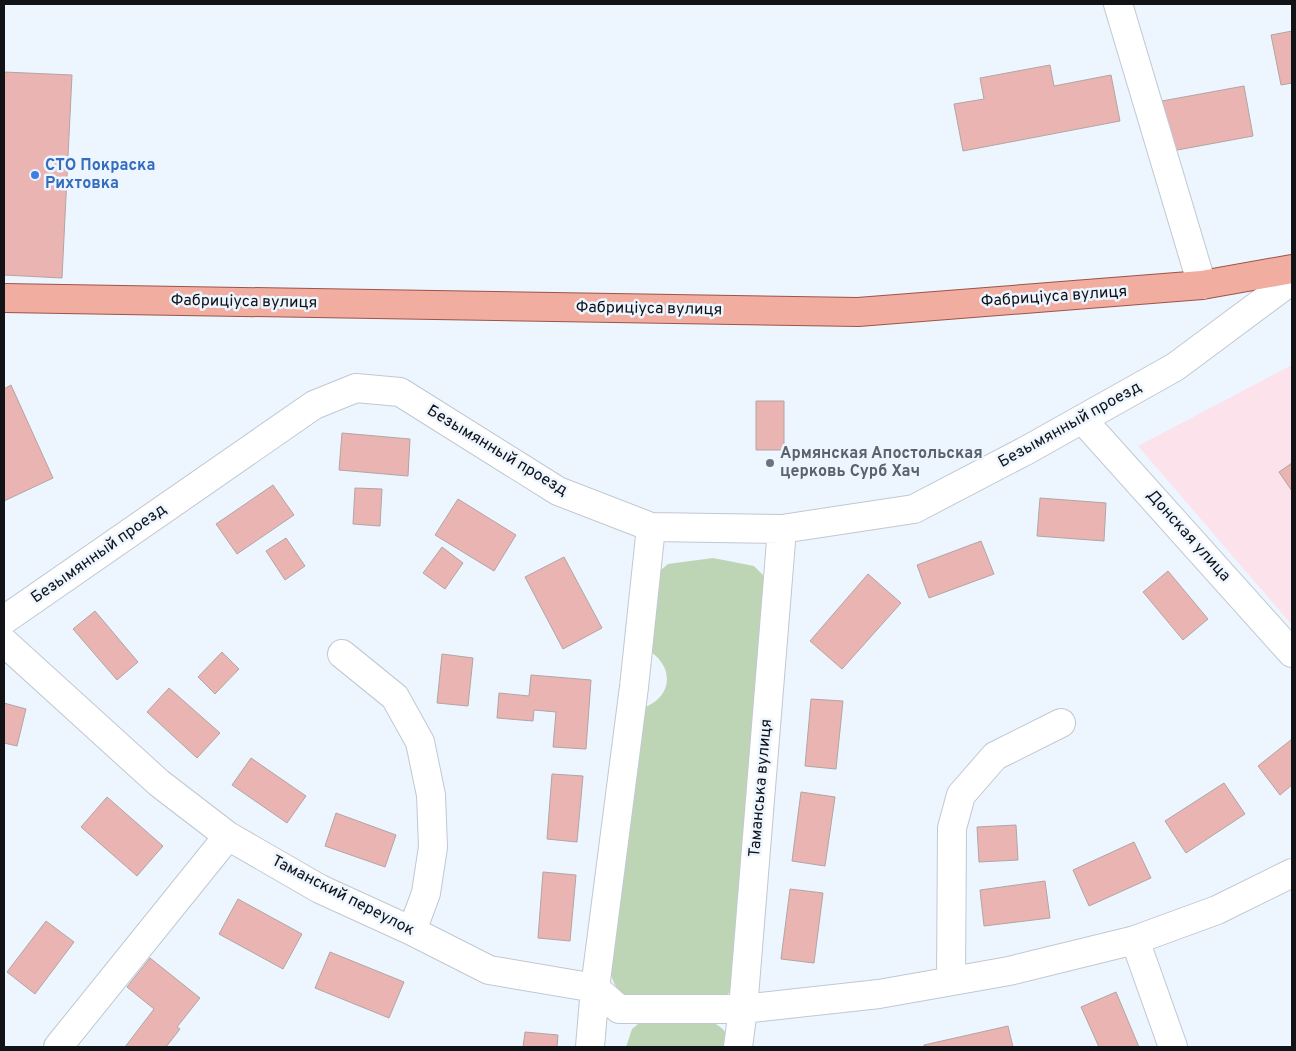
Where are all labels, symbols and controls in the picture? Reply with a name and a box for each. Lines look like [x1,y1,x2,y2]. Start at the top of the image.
place label: СТО Покраска Рихтовка [45,156,155,194]
marker: СТО Покраска Рихтовка [29,169,41,181]
street label: Фабриціуса вулиця [980,282,1128,312]
street label: Фабриціуса вулиця [171,291,317,313]
street label: Фабриціуса вулиця [576,298,722,320]
street label: Безымянный проезд [995,377,1145,473]
street label: Безымянный проезд [423,401,571,501]
place label: Армянская Апостольская церковь Сурб Хач [780,444,983,482]
marker: Армянская Апостольская церковь Сурб Хач [764,457,776,469]
street label: Донская улица [1141,486,1235,586]
street label: Безымянный проезд [27,500,171,608]
street label: Таманська вулиця [745,718,777,858]
street label: Таманский переулок [268,851,418,941]

